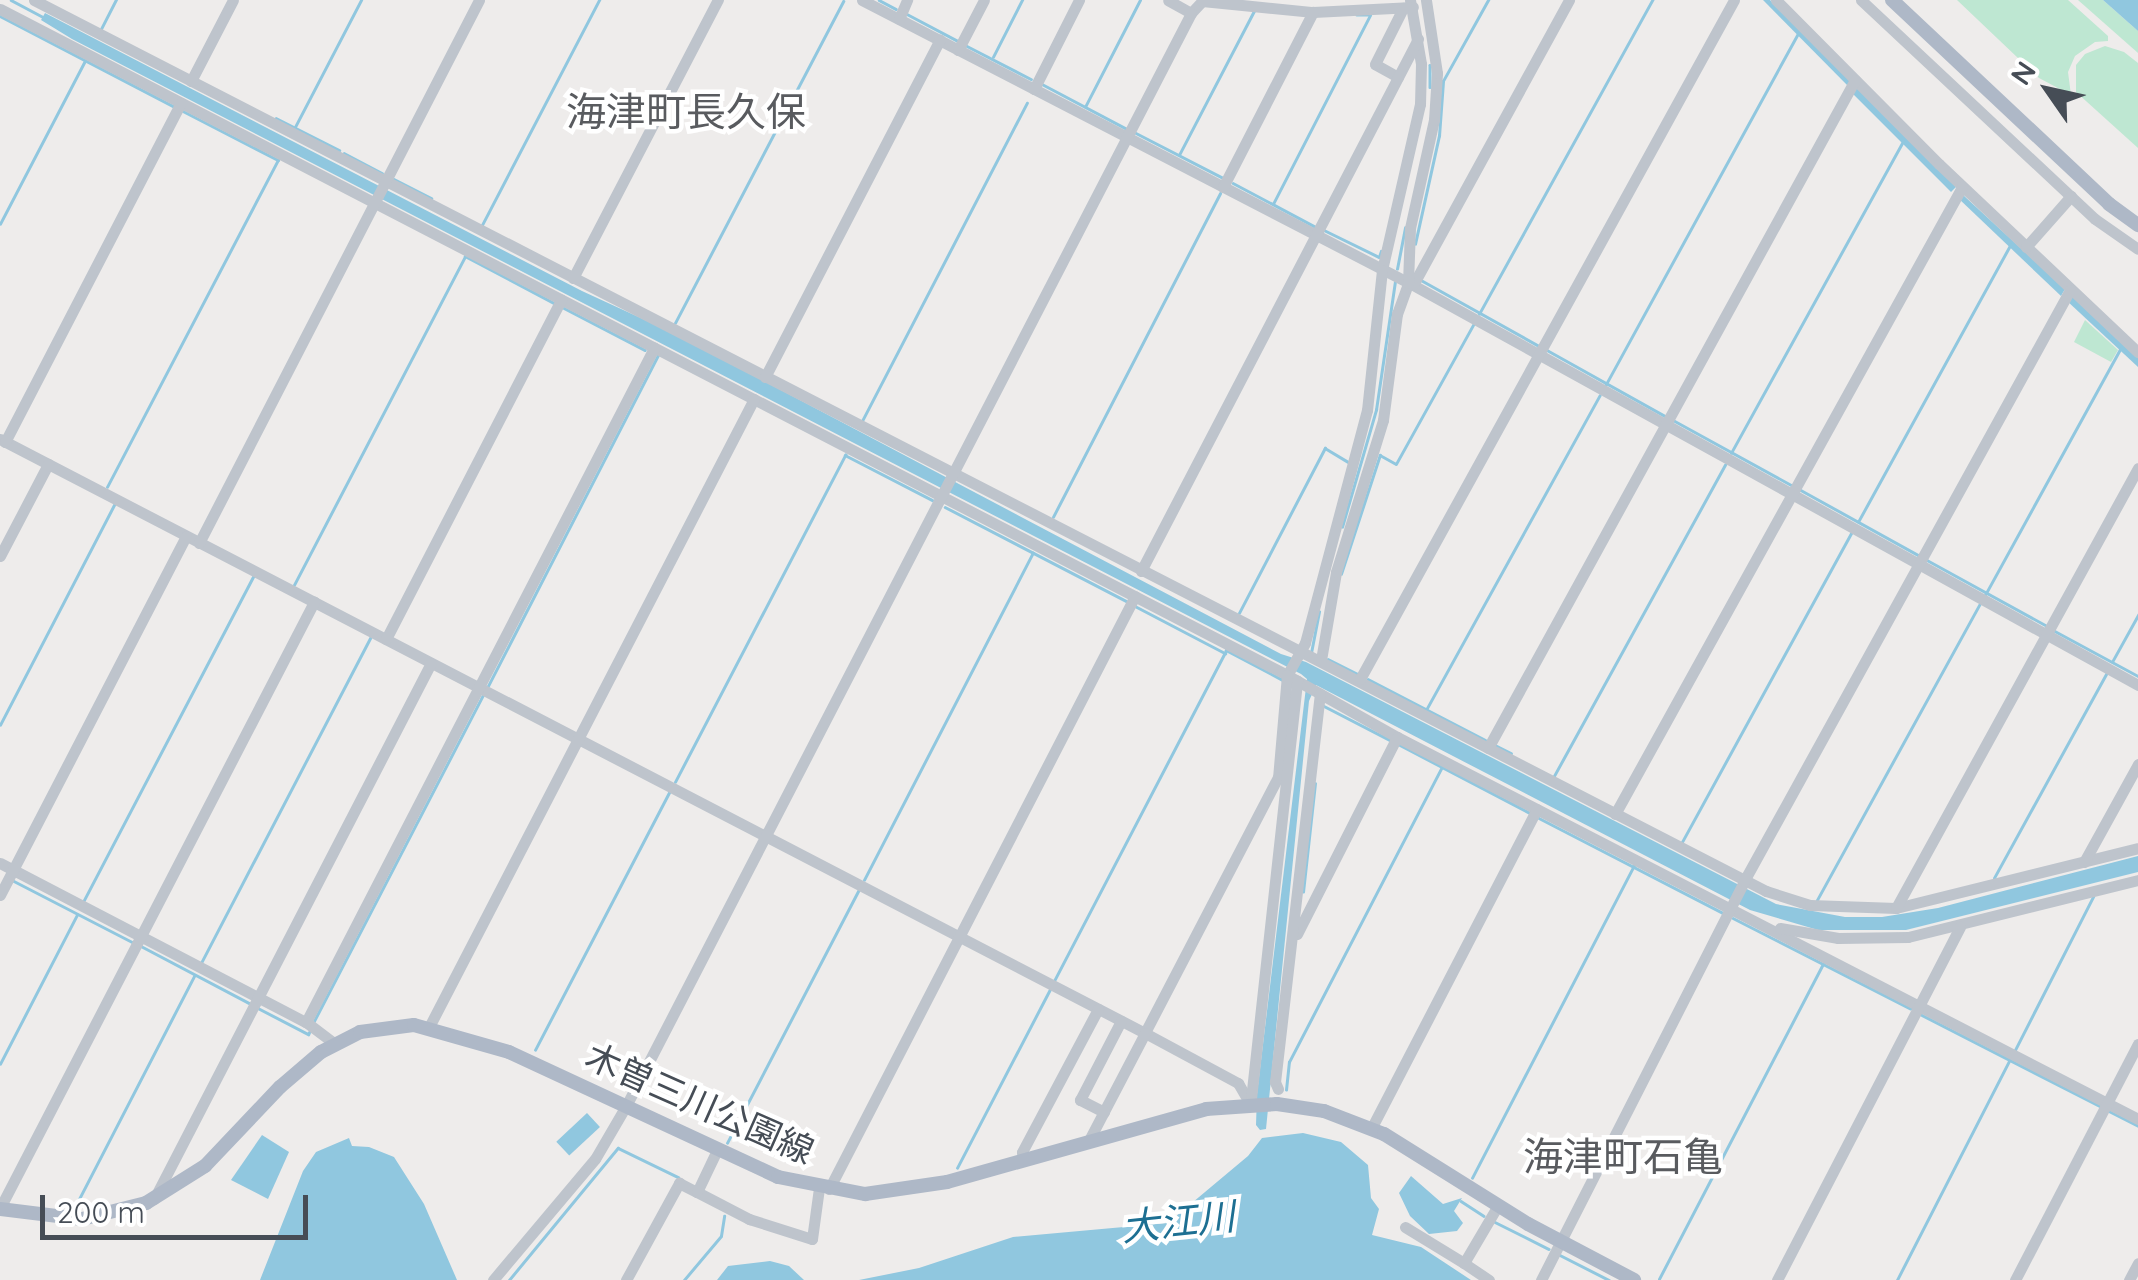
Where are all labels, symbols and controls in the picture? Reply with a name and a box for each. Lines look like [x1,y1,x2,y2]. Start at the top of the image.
north arrow [1998,40,2098,140]
text: N [2002,55,2043,91]
district label: 海津町長久保 [566,87,806,135]
street label: 木曽三川公園線 [580,1034,820,1172]
district label: 海津町石亀 [1523,1132,1723,1180]
scale bar [45,1175,312,1237]
text: 200 m [57,1193,145,1231]
water label: 大江川 [1119,1193,1237,1251]

